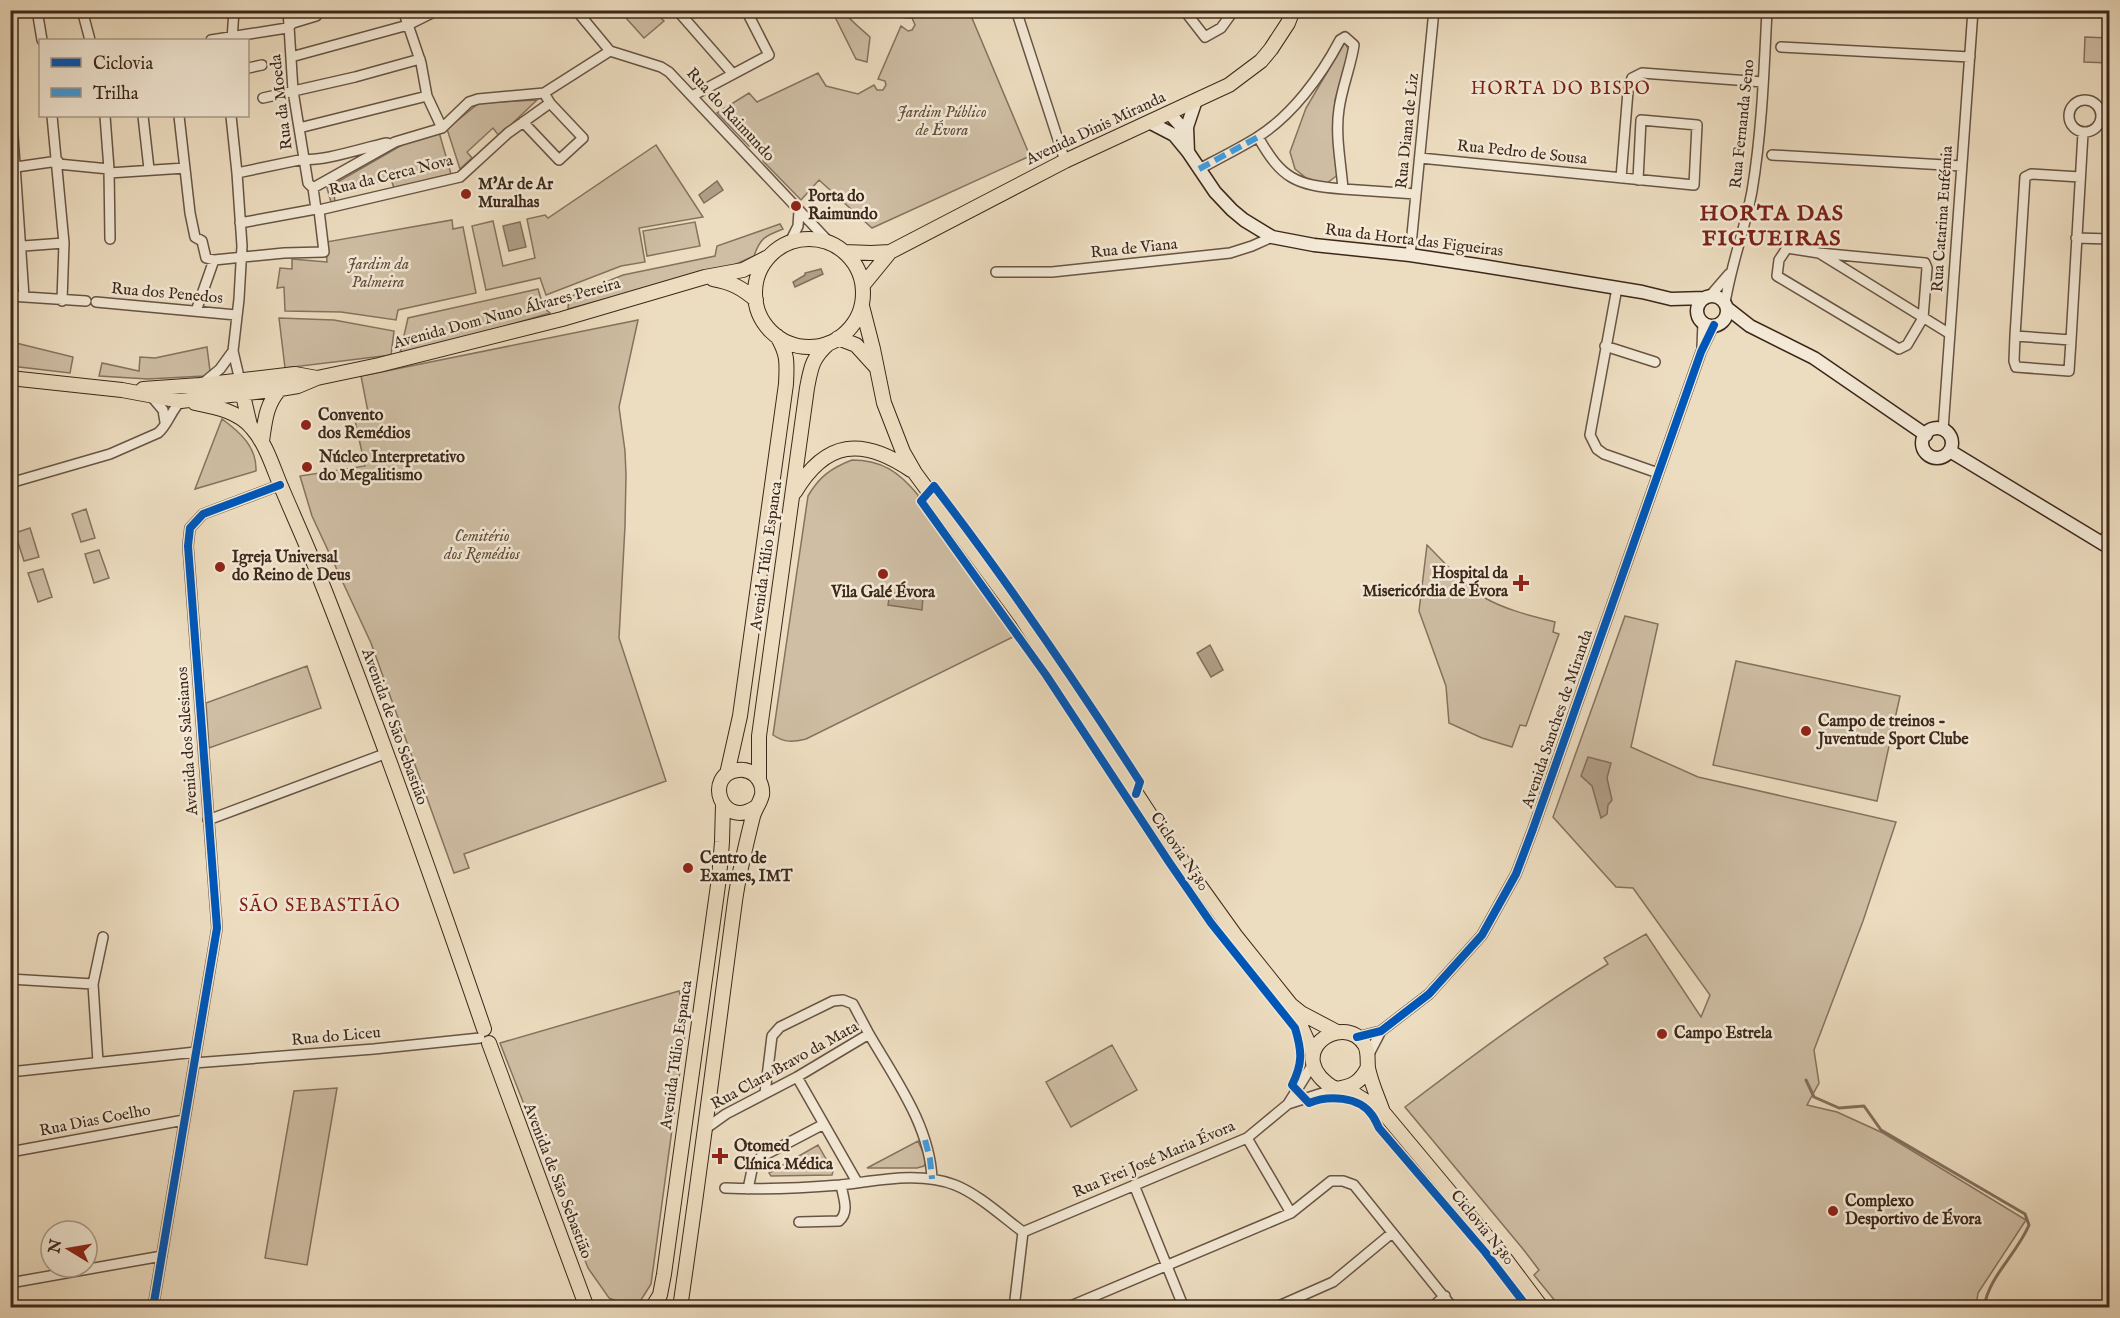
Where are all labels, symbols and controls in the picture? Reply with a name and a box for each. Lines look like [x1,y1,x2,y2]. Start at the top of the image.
legend [39,39,249,117]
text: Ciclovia [93,53,153,76]
street label: Rua da Moeda [266,53,298,151]
street label: Rua Fernanda Seno [1726,58,1760,190]
street label: Rua do Raimundo [681,64,779,166]
street label: Rua Diana de Liz [1392,72,1424,190]
district label: HORTA DO BISPO [1471,78,1651,101]
text: Trilha [93,83,139,106]
street label: Avenida Dinis Miranda [1022,88,1169,171]
park label: Jardim Público de Évora [897,103,987,141]
street label: Rua Pedro de Sousa [1456,136,1588,170]
street label: Rua Catarina Eufémia [1928,145,1958,293]
street label: Rua da Cerca Nova [327,151,455,201]
place label: M'Ar de Ar Muralhas [478,175,553,213]
marker: M'Ar de Ar Muralhas [459,187,473,201]
place label: Porta do Raimundo [808,187,878,225]
marker: Porta do Raimundo [789,199,803,213]
district label: HORTA DAS FIGUEIRAS [1700,200,1844,253]
street label: Rua da Horta das Figueiras [1324,220,1505,262]
street label: Rua de Viana [1090,234,1179,264]
park label: Jardim da Palmeira [347,255,409,293]
street label: Avenida Dom Nuno Álvares Pereira [390,272,623,354]
street label: Rua dos Penedos [110,279,224,309]
place label: Convento dos Remédios [318,406,411,444]
marker: Convento dos Remédios [299,418,313,432]
place label: Núcleo Interpretativo do Megalitismo [318,448,465,486]
marker: Núcleo Interpretativo do Megalitismo [300,460,314,474]
street label: Avenida Túlio Espanca [746,480,787,633]
park label: Cemitério dos Remédios [443,527,520,565]
place label: Igreja Universal do Reino de Deus [232,548,351,586]
marker: Igreja Universal do Reino de Deus [213,560,227,574]
place label: Hospital da Misericórdia de Évora [1362,564,1509,602]
marker: Vila Galé Évora [876,567,890,581]
marker: Hospital da Misericórdia de Évora [1512,574,1530,592]
place label: Vila Galé Évora [830,581,936,603]
street label: Avenida Sanches de Miranda [1518,627,1598,812]
street label: Avenida de São Sebastião [356,645,432,808]
street label: Avenida dos Salesianos [173,666,203,817]
place label: Campo de treinos - Juventude Sport Clube [1816,712,1969,750]
marker: Campo de treinos - Juventude Sport Clube [1799,724,1813,738]
street label: Ciclovia N380 [1145,809,1213,895]
place label: Centro de Exames, IMT [700,849,793,887]
marker: Centro de Exames, IMT [681,861,695,875]
district label: SÃO SEBASTIÃO [239,893,401,918]
street label: Avenida Túlio Espanca [656,979,697,1132]
street label: Rua Clara Bravo da Mata [708,1017,862,1115]
street label: Rua do Liceu [291,1023,381,1051]
place label: Campo Estrela [1674,1024,1773,1044]
marker: Campo Estrela [1655,1027,1669,1041]
street label: Avenida de São Sebastião [518,1099,596,1262]
street label: Rua Dias Coelho [38,1100,153,1142]
street label: Rua Frei José Maria Évora [1069,1115,1238,1203]
place label: Otomed Clínica Médica [734,1137,834,1175]
marker: Otomed Clínica Médica [711,1147,729,1165]
street label: Ciclovia N380 [1446,1186,1518,1270]
place label: Complexo Desportivo de Évora [1845,1192,1982,1230]
marker: Complexo Desportivo de Évora [1826,1204,1840,1218]
north arrow [39,1219,99,1279]
text: N [45,1238,67,1256]

